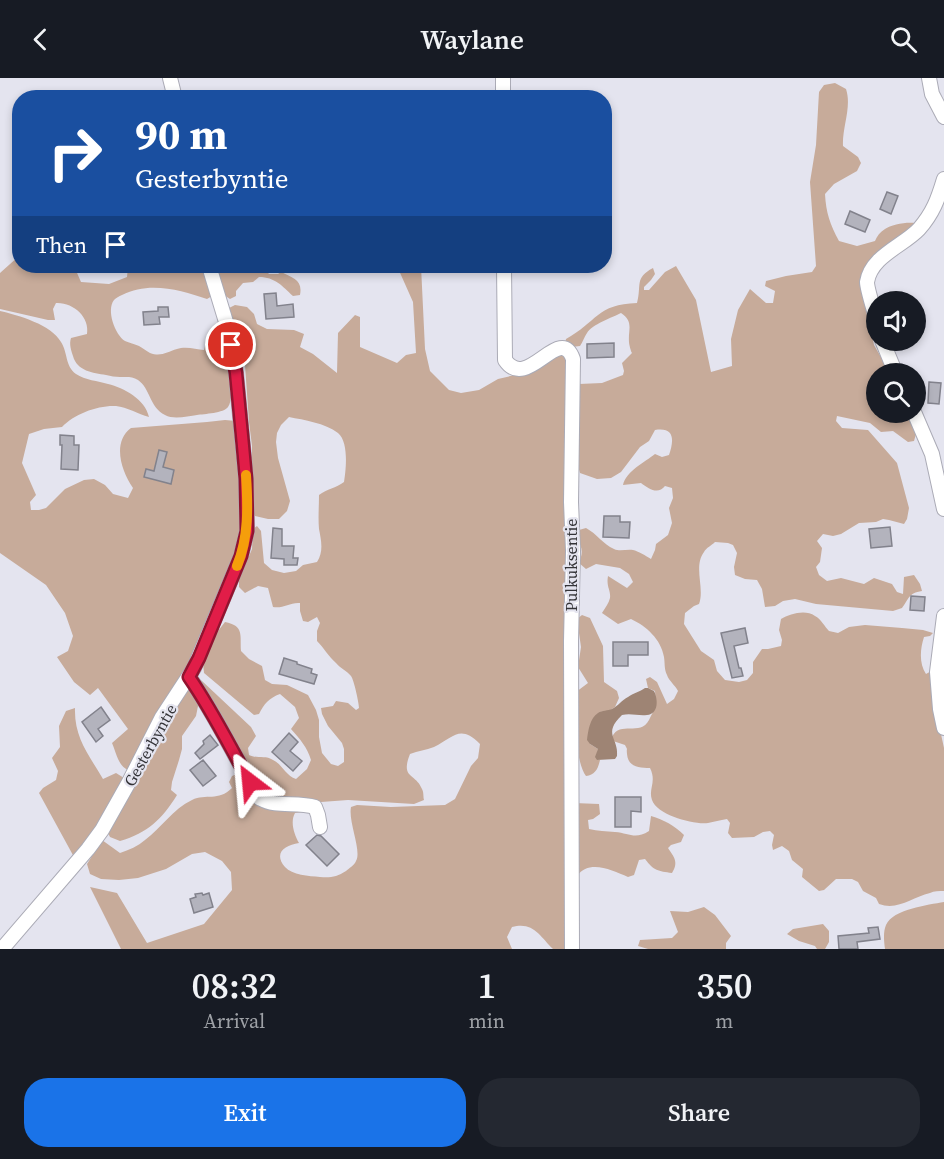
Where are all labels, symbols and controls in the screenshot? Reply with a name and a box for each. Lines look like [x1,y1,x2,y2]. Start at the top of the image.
text: Waylane [420,21,524,58]
icon: back [24,23,57,56]
icon: search [887,23,920,56]
text: 90 m [135,105,228,163]
icon: right [36,114,114,192]
text: Gesterbyntie [135,160,289,197]
icon: arrive [99,228,132,261]
text: Then [36,230,87,260]
map controls [866,291,926,423]
button: sound [866,291,926,351]
pin [205,319,256,370]
icon: arrive [214,328,247,361]
button: search [866,363,926,423]
street label: Pulkuksentie [560,518,582,612]
street label: Gesterbyntie [118,700,182,790]
position arrow [218,750,282,814]
text: 08:32 [192,961,277,1010]
text: 1 [477,961,496,1010]
text: 350 [696,961,752,1010]
text: Arrival [203,1007,265,1035]
text: min [469,1007,505,1035]
text: m [715,1007,733,1035]
button: Exit [24,1078,466,1147]
button: Share [478,1078,920,1147]

